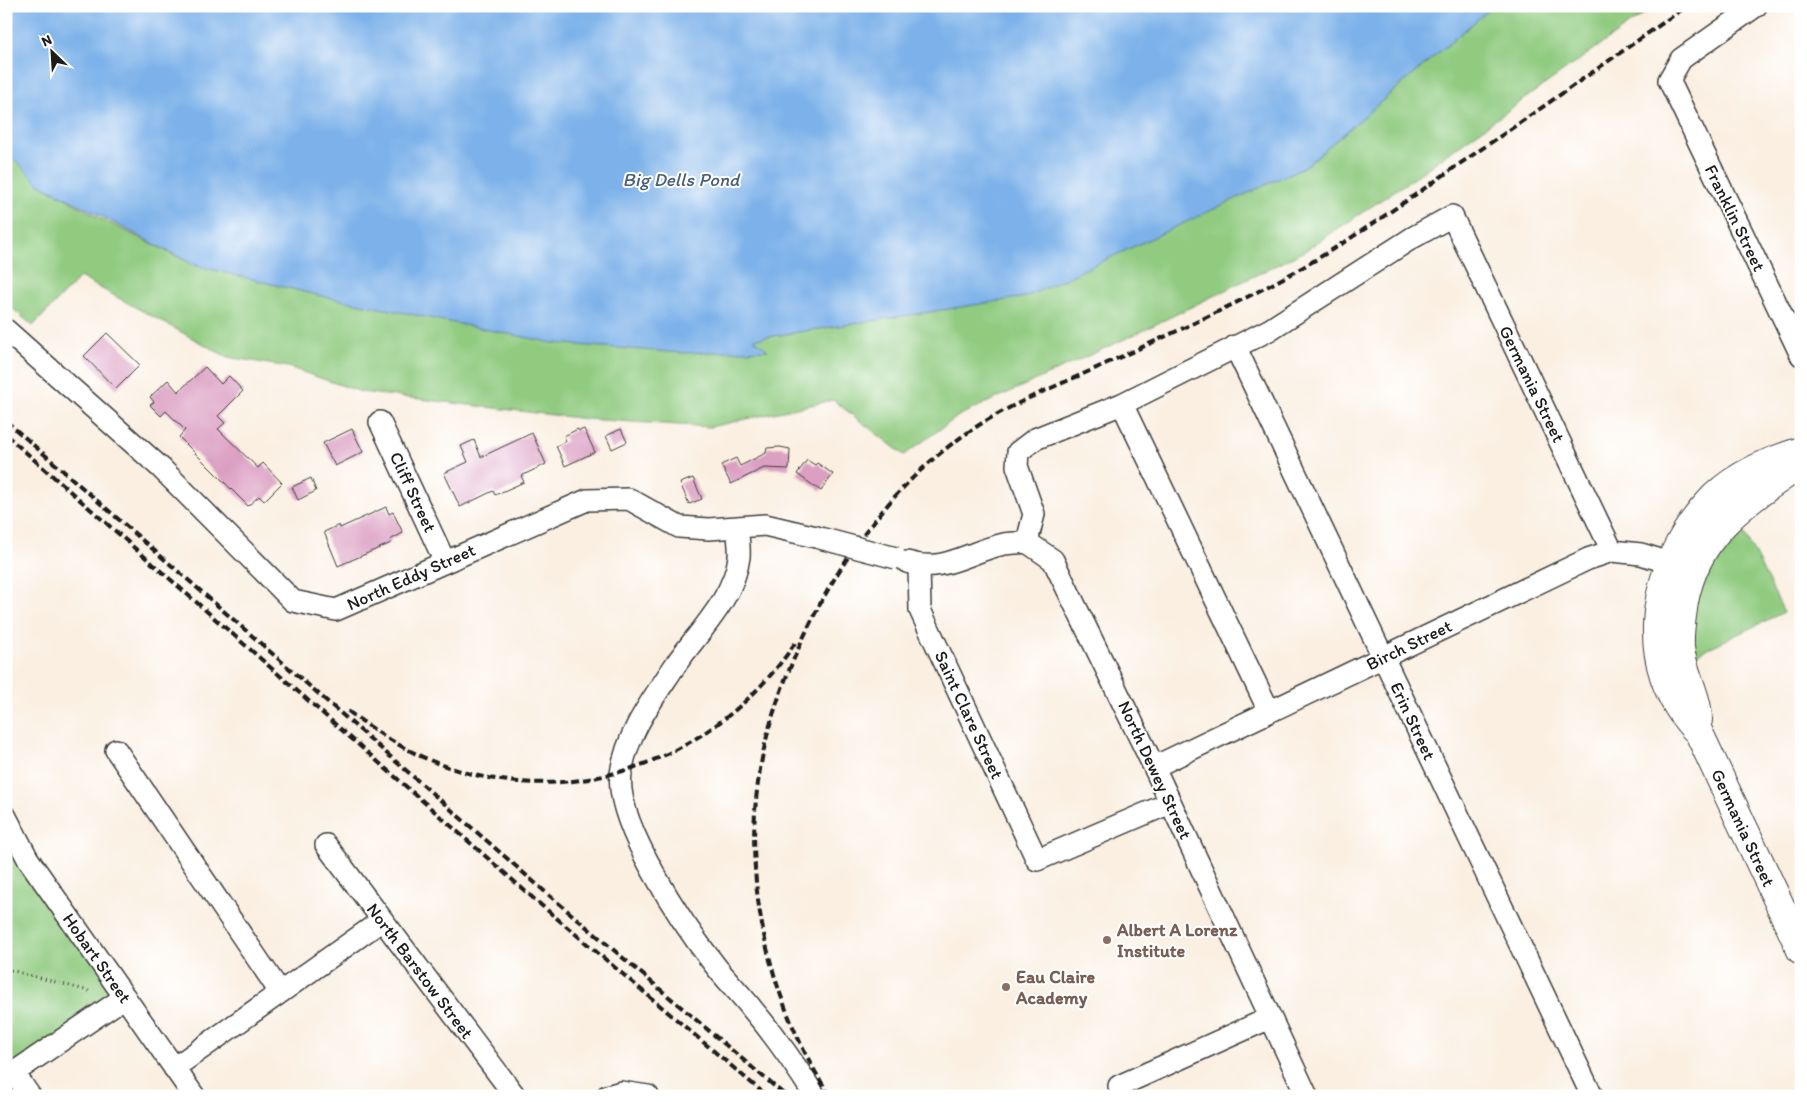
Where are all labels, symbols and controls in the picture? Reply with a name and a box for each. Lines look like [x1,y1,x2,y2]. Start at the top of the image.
north arrow [28,28,78,78]
text: N [39,31,55,50]
street label: Franklin Street [1700,161,1770,275]
water label: Big Dells Pond [623,168,741,191]
street label: Germania Street [1494,322,1570,446]
street label: Cliff Street [385,448,441,536]
street label: North Eddy Street [343,539,479,615]
street label: Birch Street [1362,615,1456,675]
street label: Saint Clare Street [930,647,1008,783]
street label: Erin Street [1385,679,1441,764]
street label: North Dewey Street [1113,697,1197,843]
street label: Germania Street [1706,766,1780,891]
street label: North Barstow Street [362,899,478,1043]
street label: Hobart Street [58,909,136,1008]
place label: Albert A Lorenz Institute [1116,919,1238,962]
marker: Albert A Lorenz Institute [1101,934,1113,946]
place label: Eau Claire Academy [1015,966,1096,1009]
marker: Eau Claire Academy [1000,981,1012,993]

